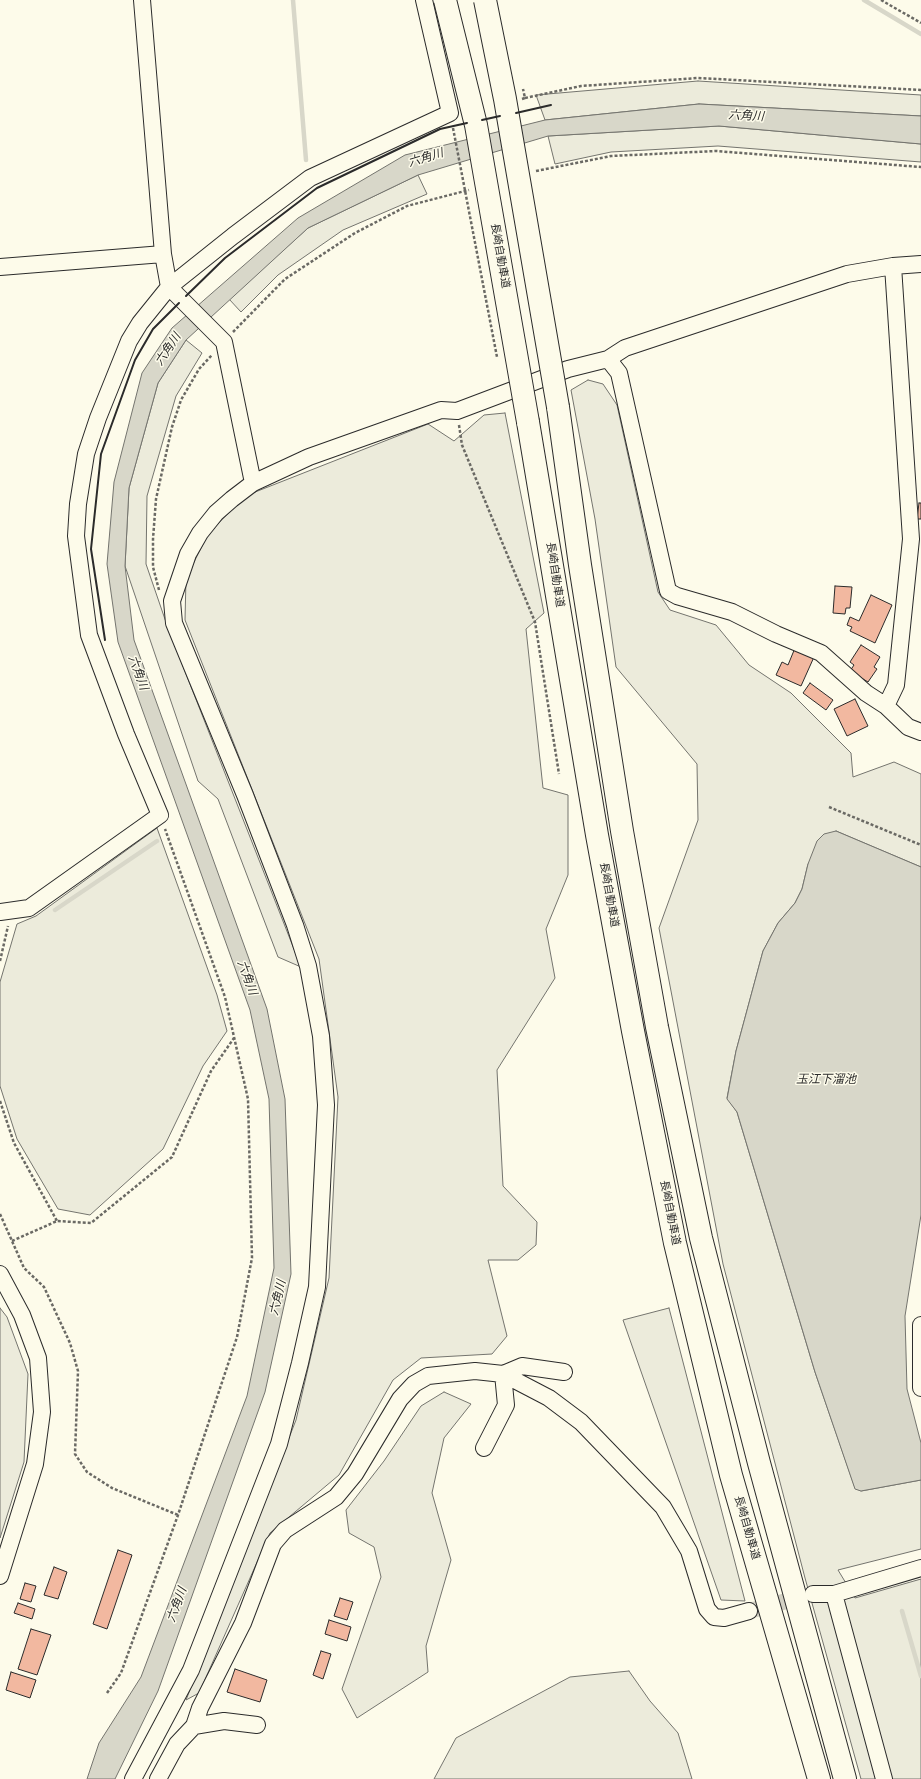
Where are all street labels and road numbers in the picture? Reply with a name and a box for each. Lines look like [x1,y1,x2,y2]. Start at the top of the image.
street label: 長崎自動車道 [487,222,511,290]
street label: 長崎自動車道 [542,541,566,609]
street label: 長崎自動車道 [596,861,620,929]
street label: 長崎自動車道 [656,1179,682,1247]
street label: 長崎自動車道 [731,1494,761,1562]

